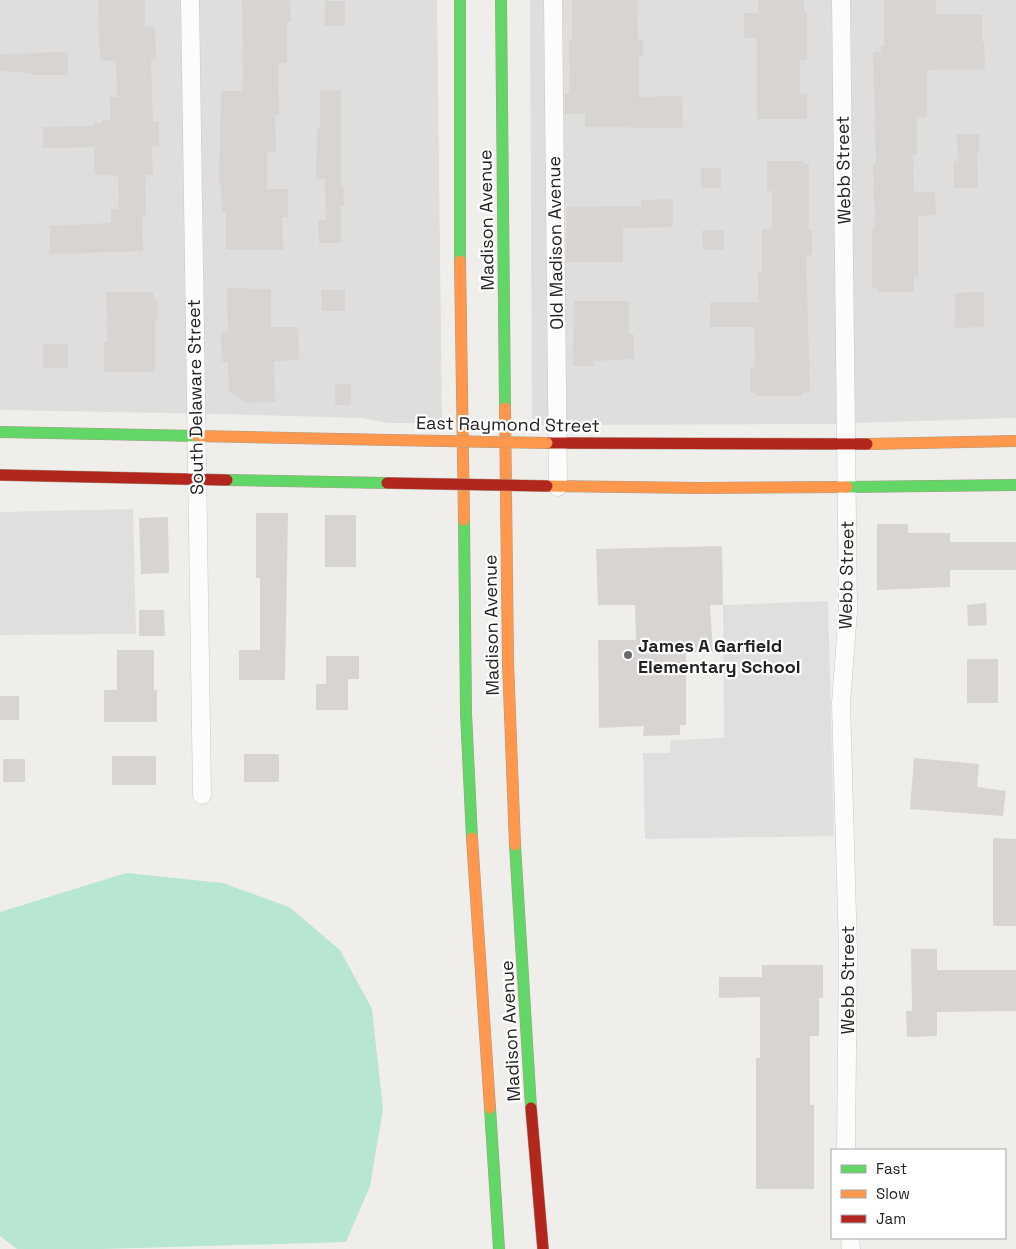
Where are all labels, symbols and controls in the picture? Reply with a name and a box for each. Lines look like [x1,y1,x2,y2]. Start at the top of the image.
street label: Webb Street [831,115,855,225]
street label: Madison Avenue [473,149,499,291]
street label: Old Madison Avenue [542,156,568,330]
street label: South Delaware Street [182,299,208,495]
street label: East Raymond Street [416,411,600,437]
street label: Webb Street [834,520,858,630]
street label: Madison Avenue [478,554,504,696]
place label: James A Garfield Elementary School [638,634,801,678]
marker: James A Garfield Elementary School [622,649,634,661]
street label: Webb Street [836,926,859,1034]
street label: Madison Avenue [495,960,525,1102]
legend [831,1149,1006,1239]
text: Fast [876,1159,907,1178]
text: Slow [876,1184,910,1203]
text: Jam [876,1209,906,1228]

